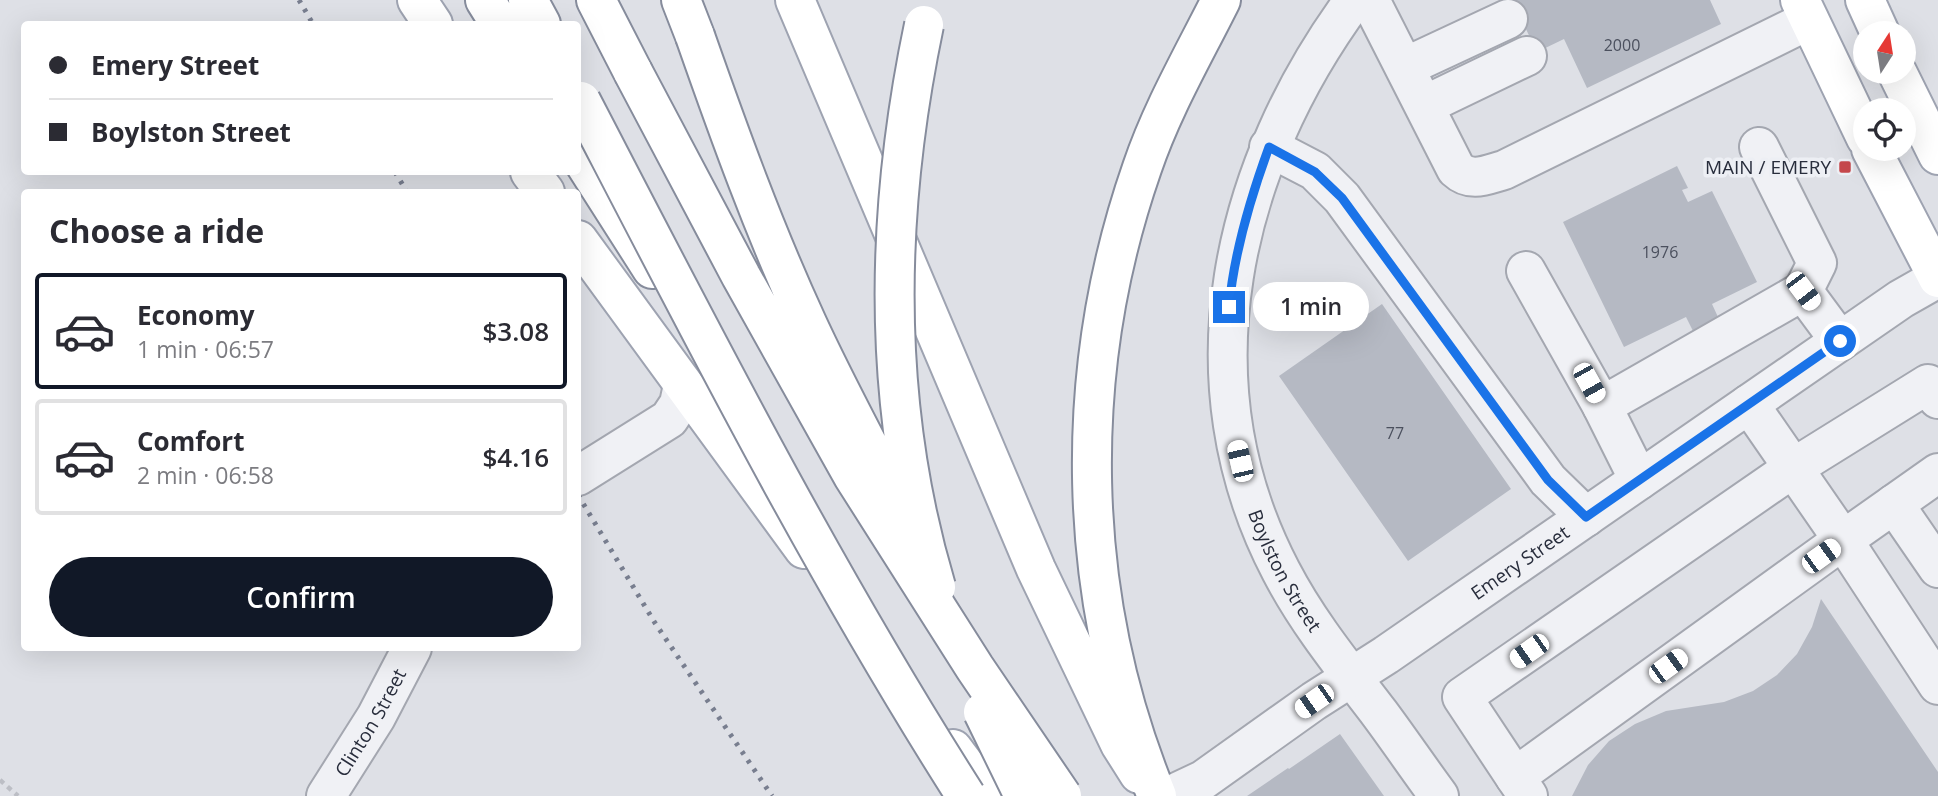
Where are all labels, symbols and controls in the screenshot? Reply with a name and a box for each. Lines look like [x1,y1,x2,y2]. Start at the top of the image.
north arrow [1853,21,1916,84]
map controls [1853,21,1916,161]
house number: 2000 [1604,34,1640,56]
text: Emery Street [91,47,259,83]
button: locate [1853,98,1916,161]
text: Boylston Street [91,114,291,150]
place label: MAIN / EMERY [1705,154,1831,180]
marker: MAIN / EMERY [1837,159,1853,175]
text: Choose a ride [49,209,264,252]
house number: 1976 [1642,241,1678,263]
car [1782,268,1825,314]
callout: 1 min [1254,282,1369,332]
text: 1 min [1280,290,1342,322]
route end [1213,291,1245,323]
text: Economy [137,297,255,333]
icon: car [53,300,116,363]
text: $3.08 [482,313,549,349]
route start [1824,325,1856,357]
text: 1 min · 06:57 [137,333,274,365]
car [1570,360,1609,406]
house number: 77 [1386,422,1404,444]
text: Comfort [137,423,244,459]
icon: car [53,426,116,489]
car [1226,438,1255,484]
text: $4.16 [482,439,549,475]
text: 2 min · 06:58 [137,459,274,491]
street label: Boylston Street [1242,506,1328,637]
street label: Emery Street [1466,519,1574,606]
car [1798,535,1845,577]
button: Confirm [49,557,553,637]
car [1506,630,1553,672]
car [1645,645,1692,687]
street label: Clinton Street [329,664,412,781]
car [1291,680,1338,722]

